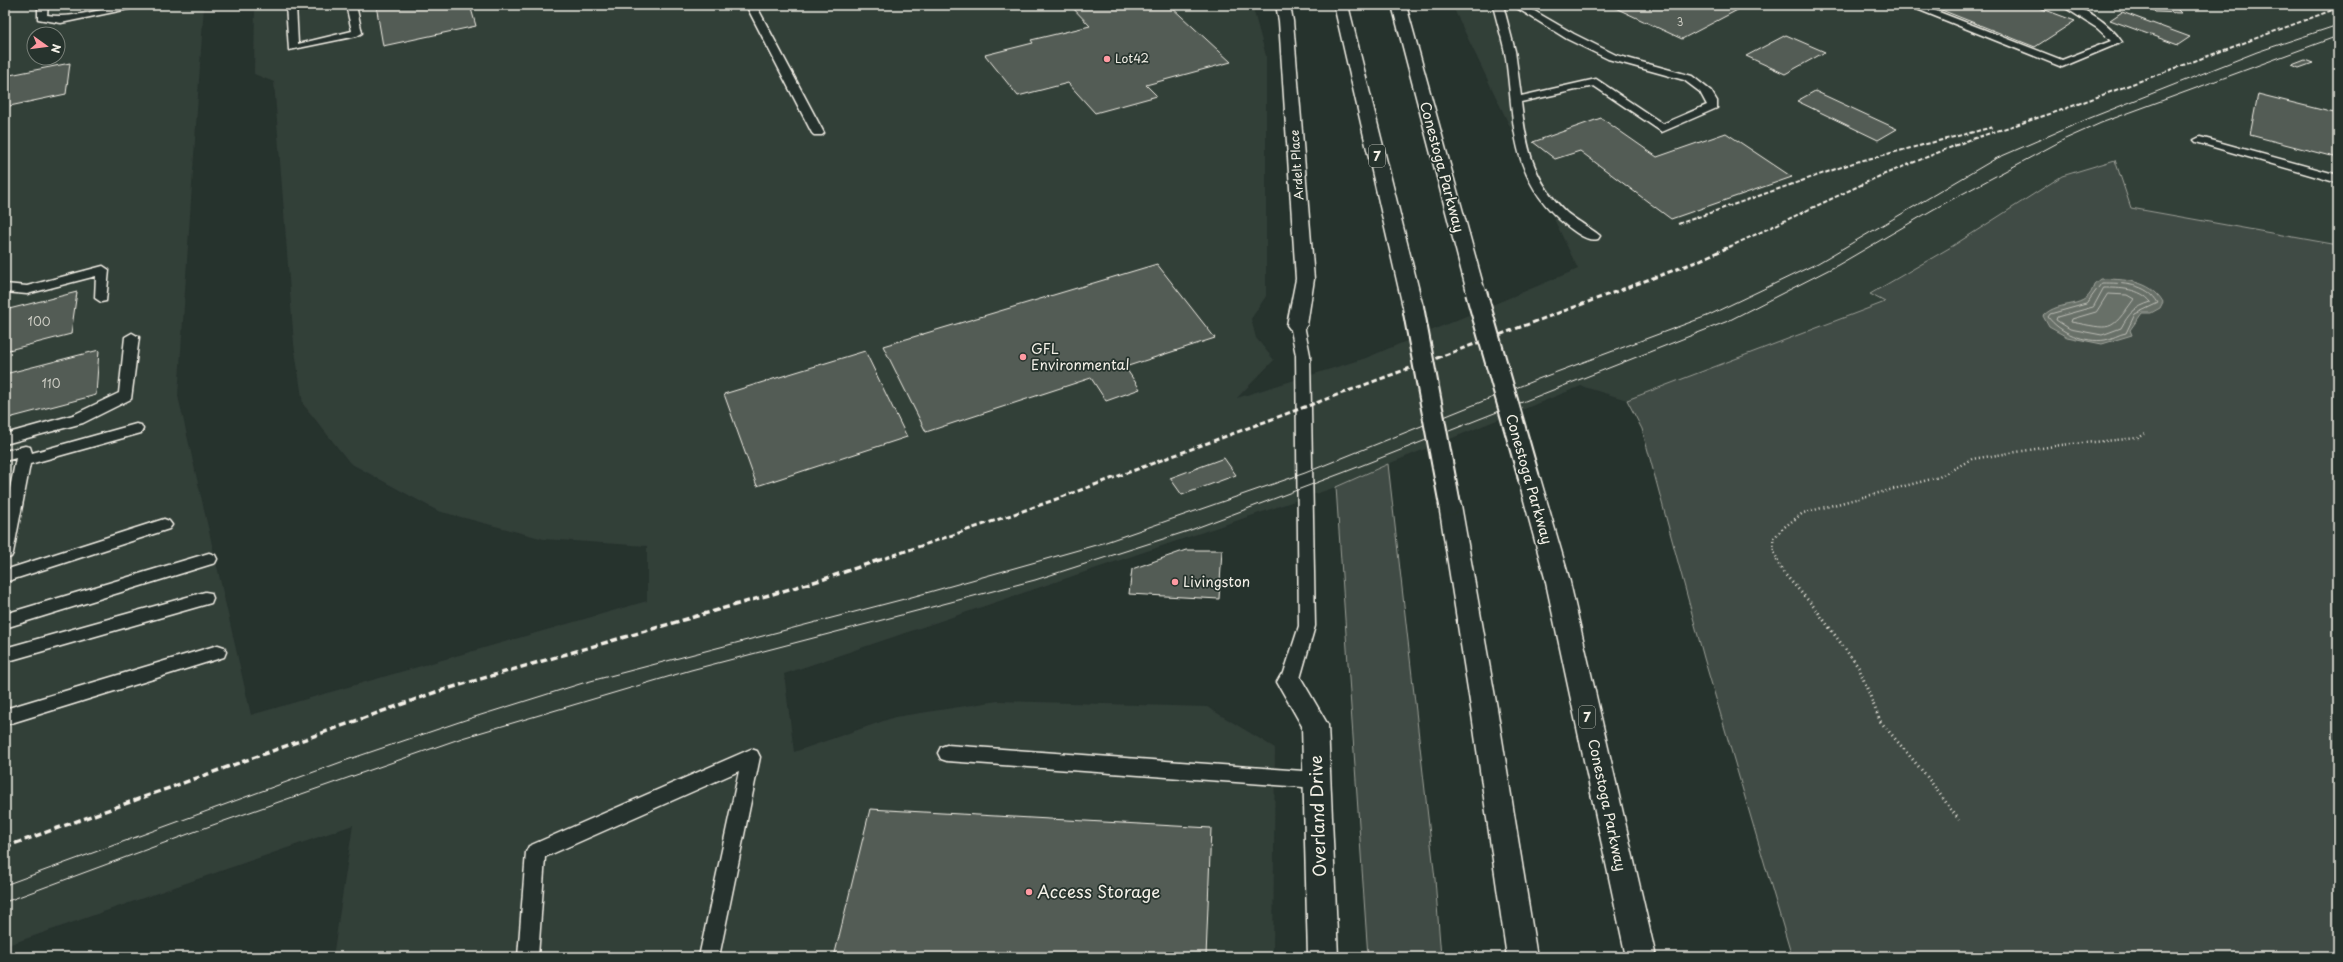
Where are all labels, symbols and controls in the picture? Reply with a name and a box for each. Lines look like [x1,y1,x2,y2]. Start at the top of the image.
house number: 3 [1677,14,1683,29]
north arrow [26,26,66,66]
text: N [47,42,65,55]
place label: Lot42 [1115,49,1149,67]
marker: Lot42 [1102,54,1112,64]
street label: Conestoga Parkway [1415,99,1470,235]
street label: Ardelt Place [1285,129,1307,201]
road number: 7 [1369,145,1385,167]
house number: 100 [28,312,51,330]
place label: GFL Environmental [1031,338,1129,375]
marker: GFL Environmental [1018,352,1028,362]
house number: 110 [42,374,61,392]
street label: Conestoga Parkway [1501,411,1558,546]
place label: Livingston [1183,571,1250,592]
marker: Livingston [1170,577,1180,587]
road number: 7 [1579,706,1595,728]
street label: Conestoga Parkway [1583,737,1632,873]
street label: Overland Drive [1302,755,1332,877]
place label: Access Storage [1037,878,1160,904]
marker: Access Storage [1024,887,1034,897]

